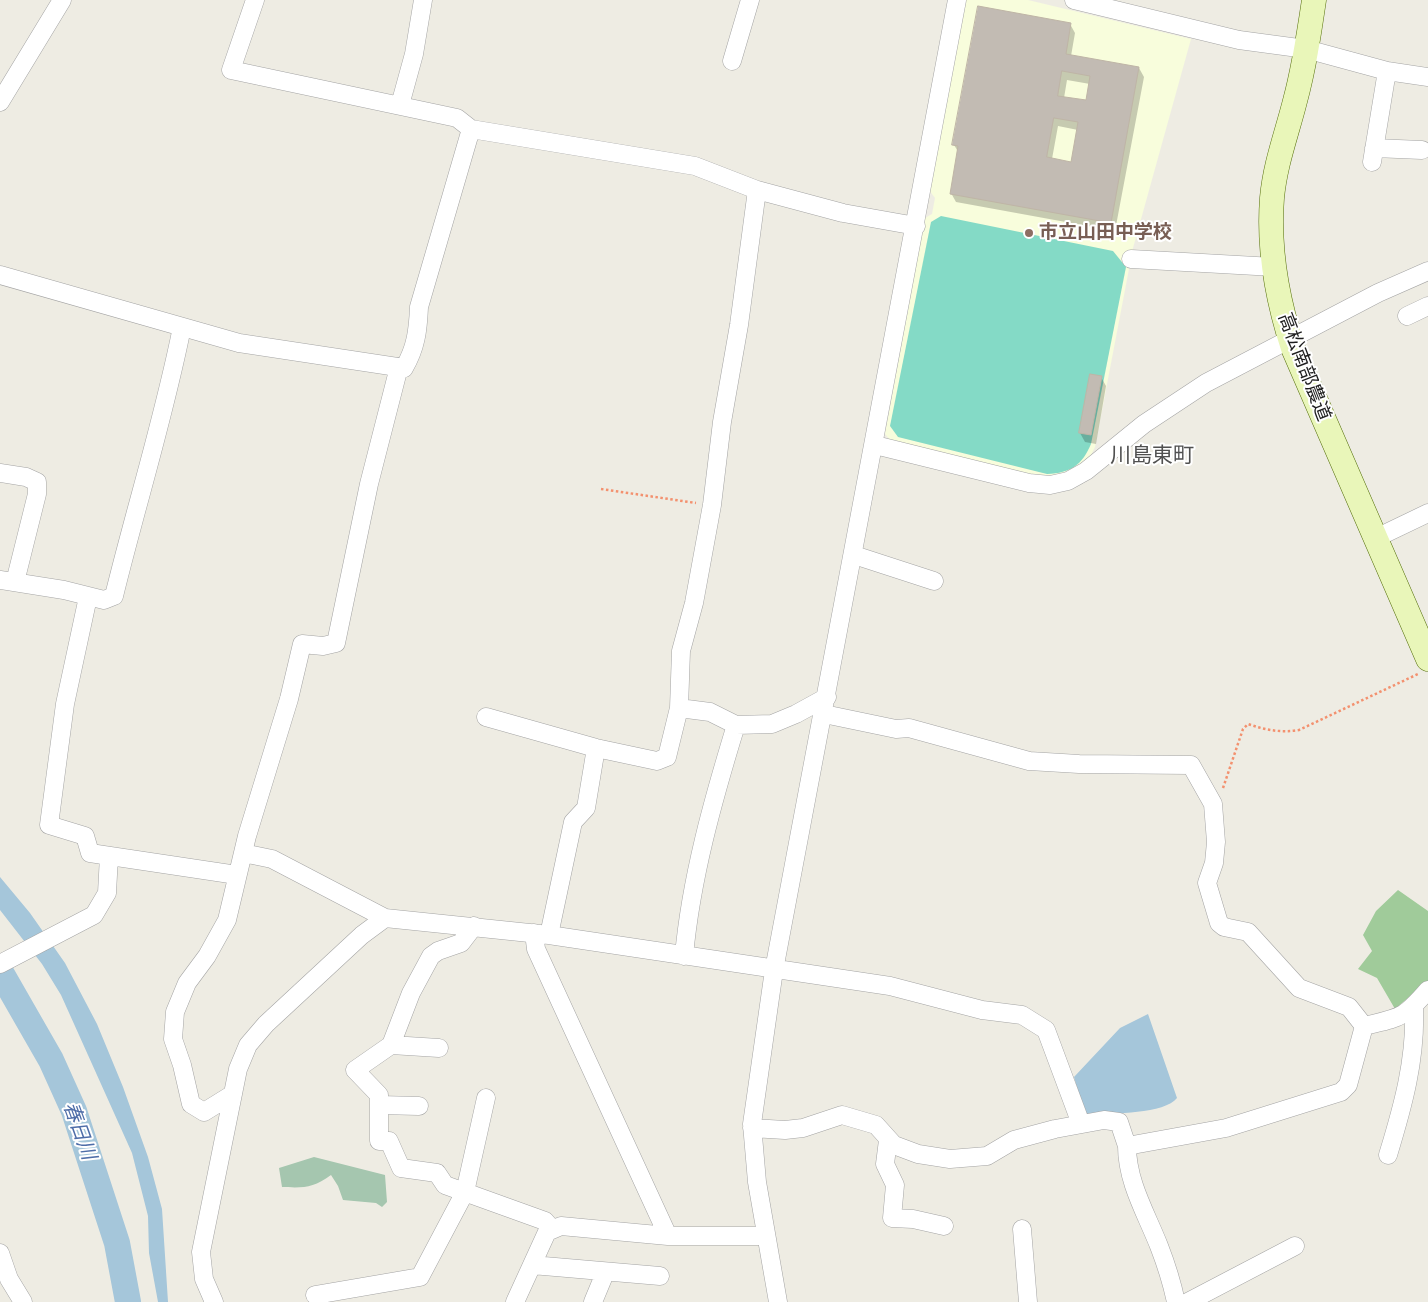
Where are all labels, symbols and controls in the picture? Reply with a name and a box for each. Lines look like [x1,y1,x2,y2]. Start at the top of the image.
place label: 市立山田中学校 [1039,222,1172,244]
marker: 市立山田中学校 [1023,227,1035,239]
street label: 高松南部農道 [1273,310,1335,424]
district label: 川島東町 [1110,443,1194,469]
water label: 春日川 [57,1099,101,1163]

